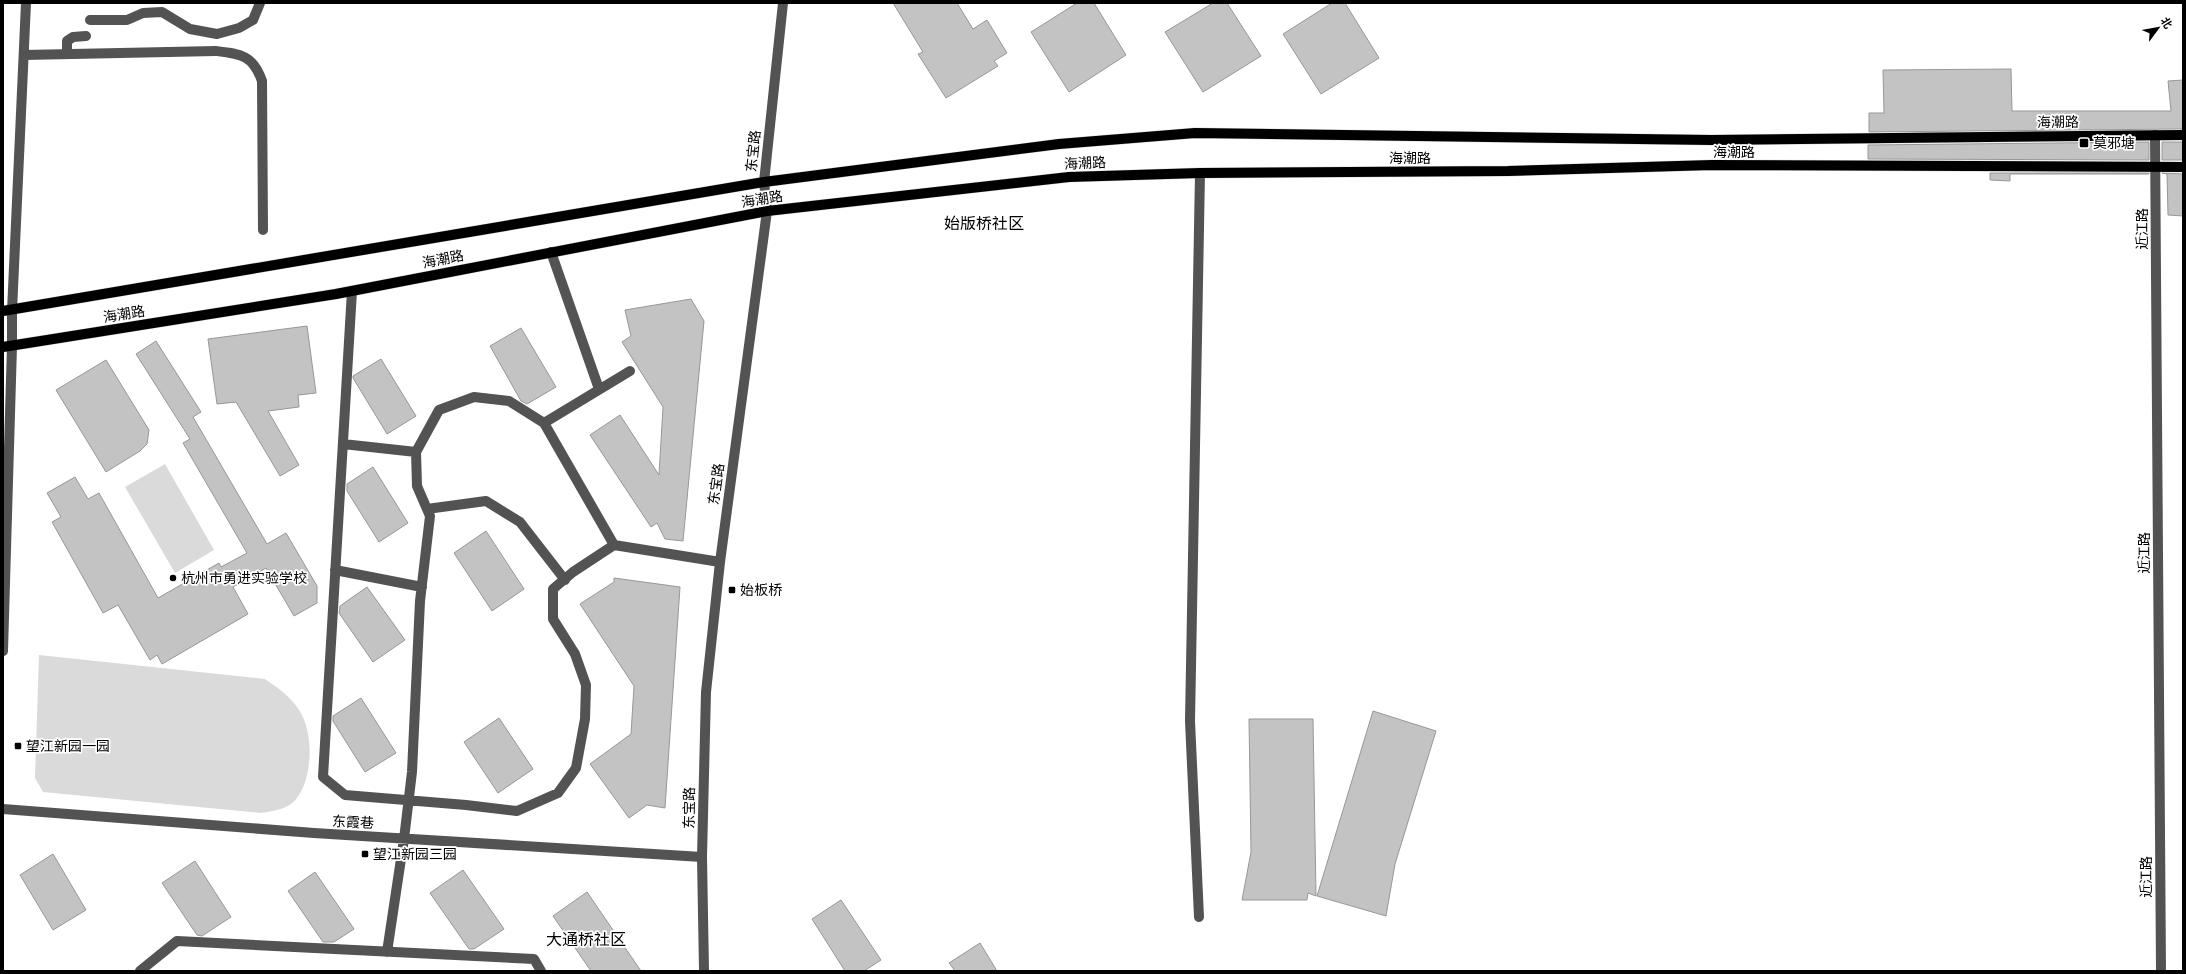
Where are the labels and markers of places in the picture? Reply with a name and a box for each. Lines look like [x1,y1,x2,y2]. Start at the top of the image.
place label: 莫邪塘 [2093,135,2135,152]
marker: 莫邪塘 [2078,137,2090,149]
place label: 杭州市勇进实验学校 [181,570,307,587]
marker: 杭州市勇进实验学校 [168,573,178,583]
place label: 始板桥 [740,582,782,599]
marker: 始板桥 [727,585,737,595]
place label: 望江新园一园 [26,738,110,755]
marker: 望江新园一园 [13,741,23,751]
place label: 望江新园三园 [373,846,457,863]
marker: 望江新园三园 [360,849,370,859]

